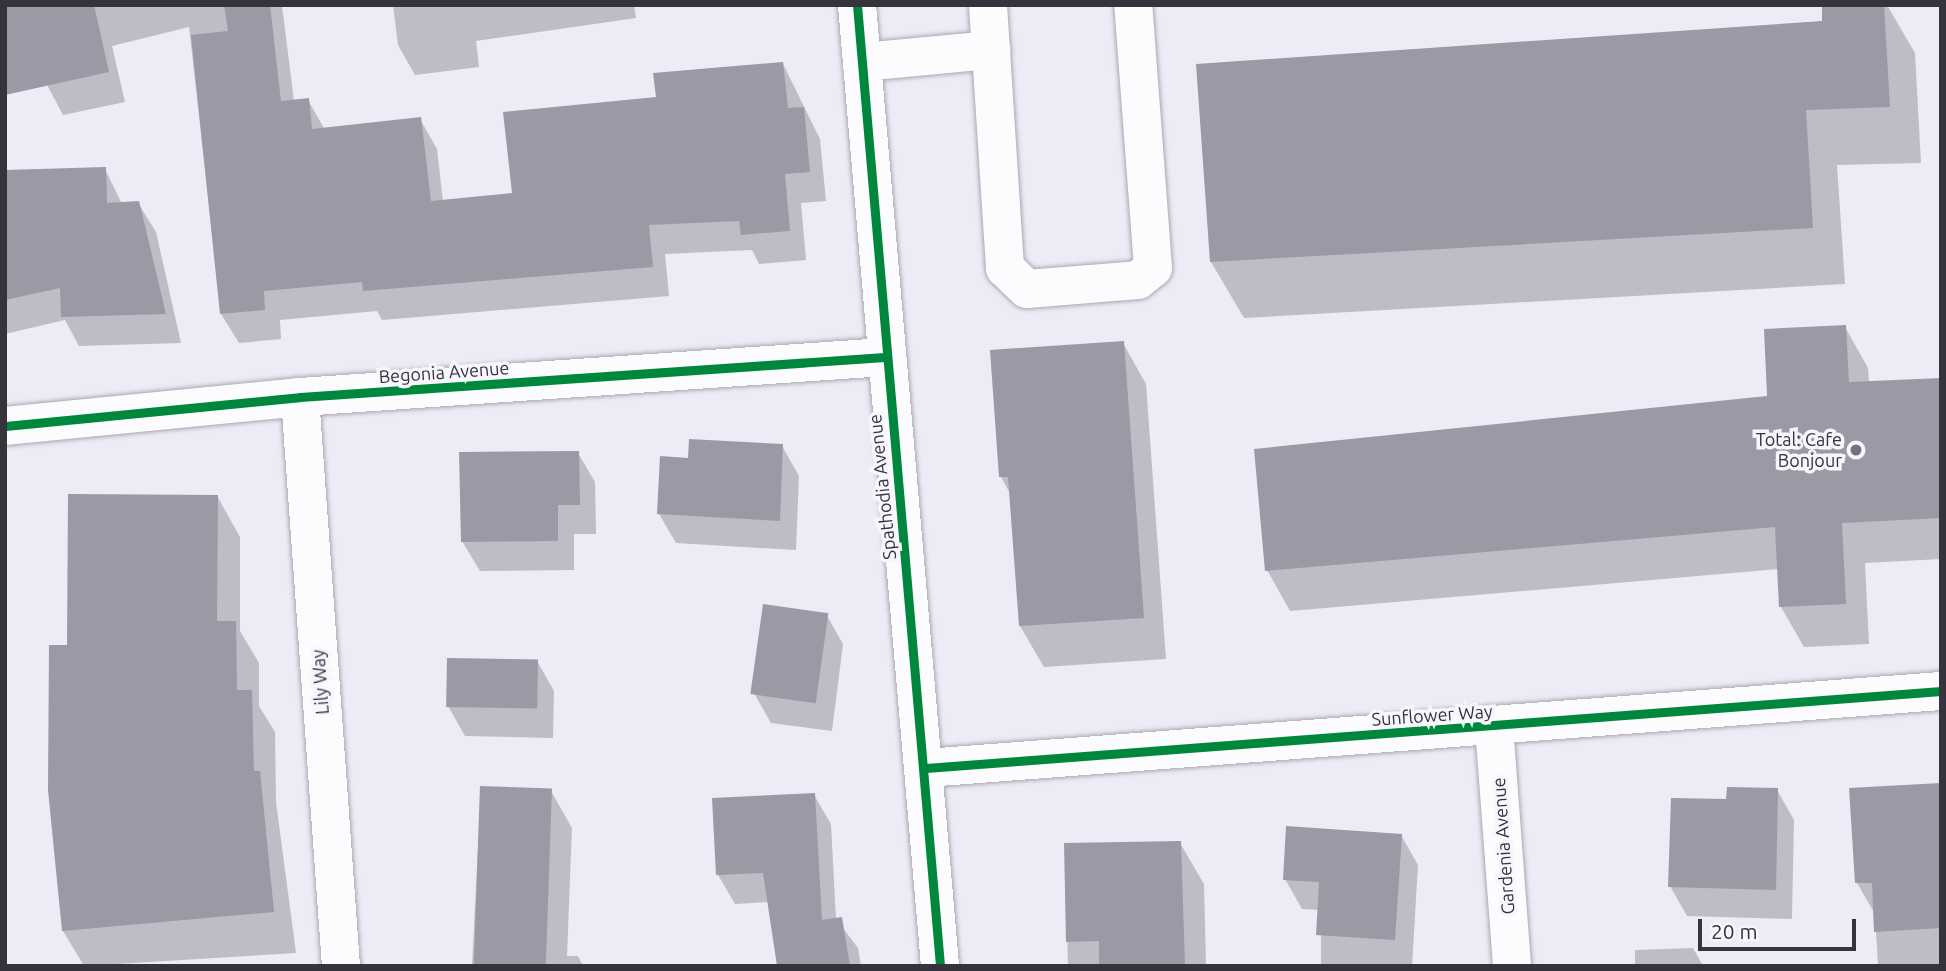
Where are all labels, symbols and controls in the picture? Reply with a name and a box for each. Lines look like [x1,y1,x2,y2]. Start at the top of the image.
street label: Begonia Avenue [378,357,510,387]
street label: Spathodia Avenue [864,413,900,561]
place label: Total: Cafe Bonjour [1756,429,1842,472]
marker: Total: Cafe Bonjour [1848,442,1864,458]
street label: Lily Way [307,649,333,715]
street label: Sunflower Way [1371,700,1493,730]
street label: Gardenia Avenue [1487,777,1519,915]
scale bar [1701,904,1858,948]
text: 20 m [1711,919,1758,943]

